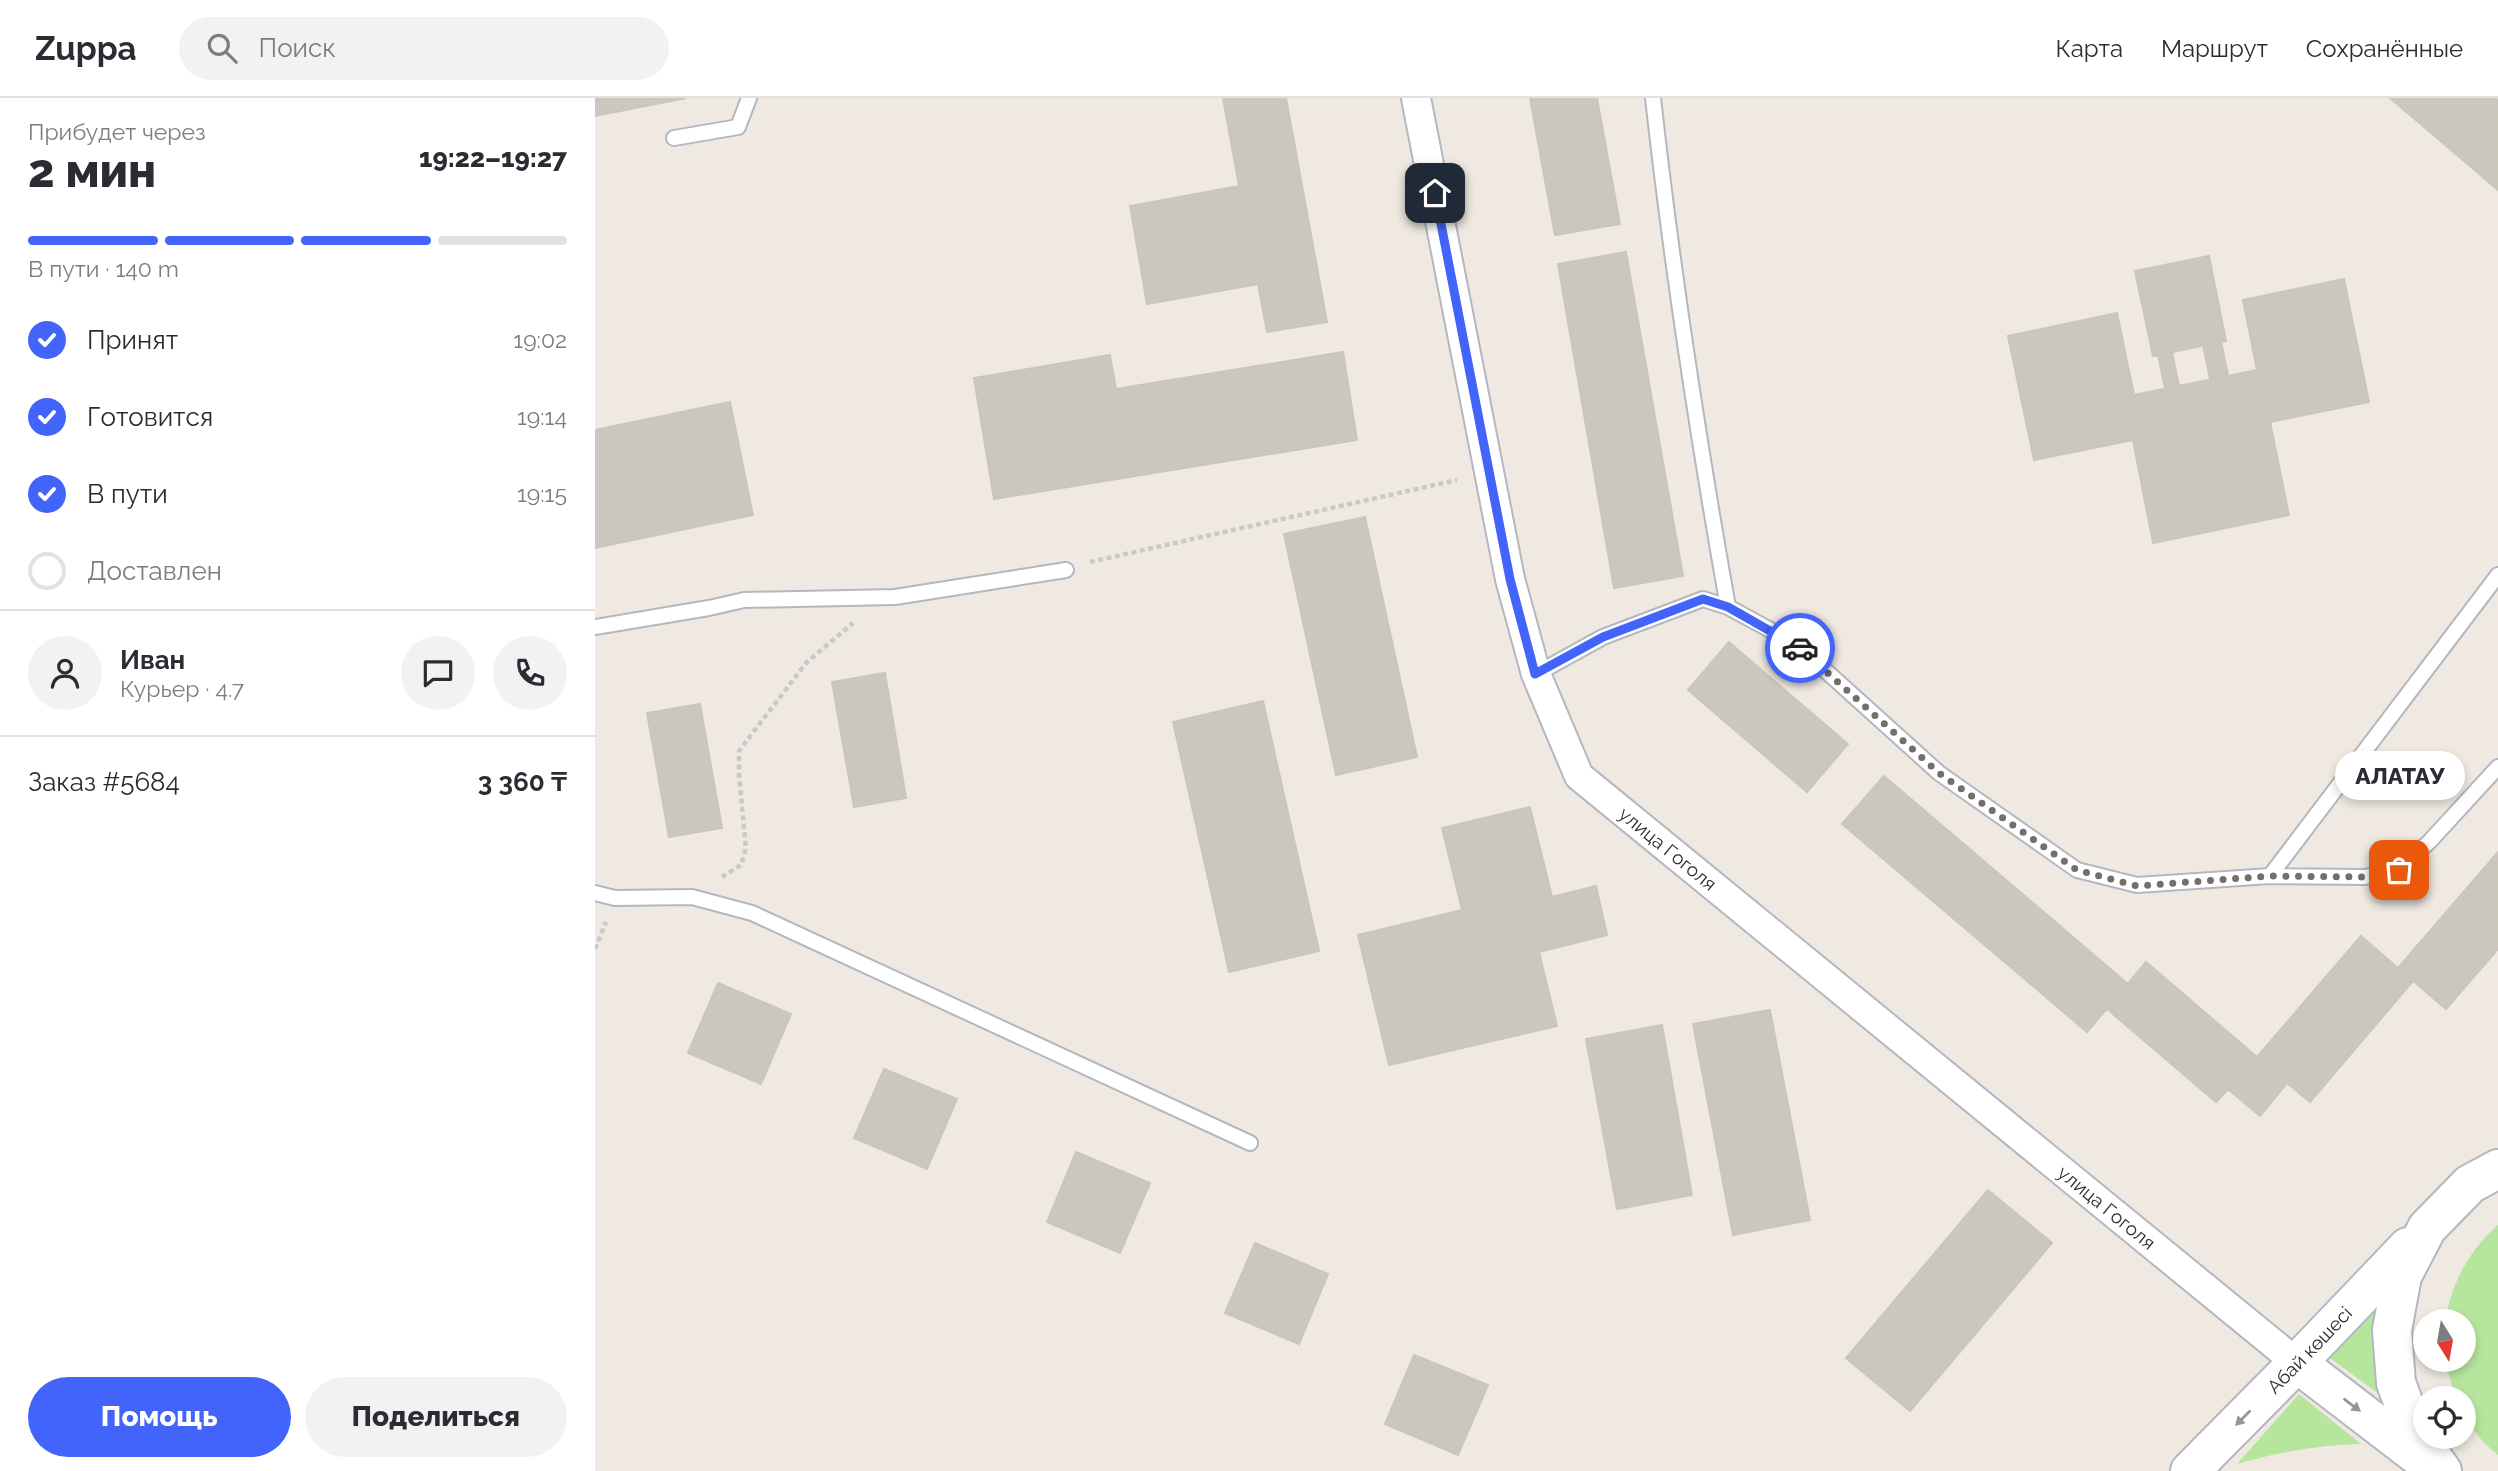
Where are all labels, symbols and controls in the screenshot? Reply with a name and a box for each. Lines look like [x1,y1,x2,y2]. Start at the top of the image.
search box [179,17,669,80]
text: Zuppa [35,29,137,68]
icon: search [203,29,241,67]
text: Поиск [259,33,336,63]
text: Карта [2055,34,2123,63]
text: Маршрут [2161,34,2268,63]
text: Сохранённые [2306,34,2463,63]
text: Прибудет через [28,118,206,145]
text: 19:22–19:27 [419,143,567,173]
text: 2 мин [28,144,156,198]
pin [1405,163,1465,223]
icon: home [1416,174,1454,212]
text: В пути · 140 m [28,255,179,282]
icon: check [28,321,66,359]
text: Принят [87,325,178,355]
text: 19:02 [513,326,567,353]
icon: check [28,398,66,436]
text: Готовится [87,402,213,432]
text: 19:14 [517,403,567,430]
icon: check [28,475,66,513]
text: В пути [87,479,168,509]
text: 19:15 [517,480,567,507]
text: Доставлен [87,556,222,586]
courier [1765,613,1835,683]
icon: car [1781,629,1819,667]
button: person [28,636,102,710]
button: chat [401,636,475,710]
button: phone [493,636,567,710]
text: Иван [120,645,185,675]
text: Курьер · 4.7 [120,675,244,702]
callout: АЛАТАУ [2334,751,2464,800]
text: АЛАТАУ [2355,762,2445,789]
text: Заказ #5684 [28,767,180,797]
text: 3 360 ₸ [478,767,567,797]
street label: улица Гоголя [1615,802,1721,895]
pin [2369,840,2429,900]
icon: bag [2380,851,2418,889]
street label: улица Гоголя [2054,1161,2160,1254]
street label: Абай көшесі [2262,1302,2356,1398]
north arrow [2413,1309,2476,1372]
map controls [2413,1309,2476,1449]
button: Помощь [28,1377,291,1457]
button: Поделиться [305,1377,567,1457]
button: locate [2413,1386,2476,1449]
one-way arrow [2342,1397,2360,1412]
one-way arrow [2235,1410,2251,1426]

